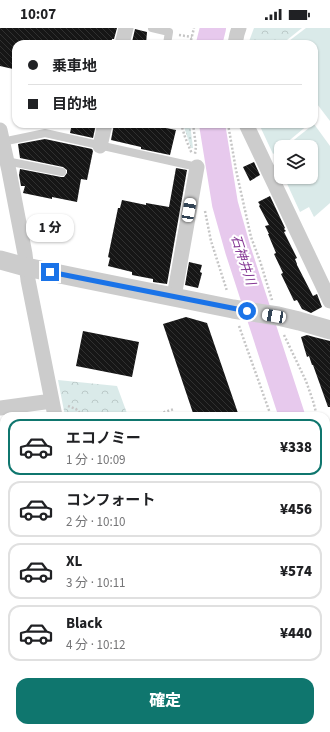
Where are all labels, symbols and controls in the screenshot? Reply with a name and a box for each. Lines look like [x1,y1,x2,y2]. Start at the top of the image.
text: 10:07 [20,4,56,25]
text: 乗車地 [52,56,97,77]
text: 目的地 [52,94,97,115]
map controls [274,140,318,184]
button: layers [274,140,318,184]
car [181,197,197,223]
callout: 1 分 [26,214,74,242]
text: 1 分 [39,219,61,237]
water label: 石神井川 [226,232,260,289]
route end [41,263,59,281]
route start [238,302,256,320]
car [261,308,287,324]
text: エコノミー [66,428,141,449]
icon: car [18,429,54,465]
text: ¥338 [280,437,312,458]
text: 1 分 · 10:09 [66,451,126,469]
text: コンフォート [66,490,156,511]
icon: car [18,491,54,527]
text: ¥456 [280,499,312,520]
text: 2 分 · 10:10 [66,513,126,531]
text: XL [66,551,82,572]
icon: car [18,553,54,589]
text: ¥574 [280,561,312,582]
text: 3 分 · 10:11 [66,574,126,592]
text: Black [66,613,103,634]
icon: car [18,615,54,651]
text: ¥440 [280,623,312,644]
text: 4 分 · 10:12 [66,636,126,654]
button: 確定 [16,678,314,724]

